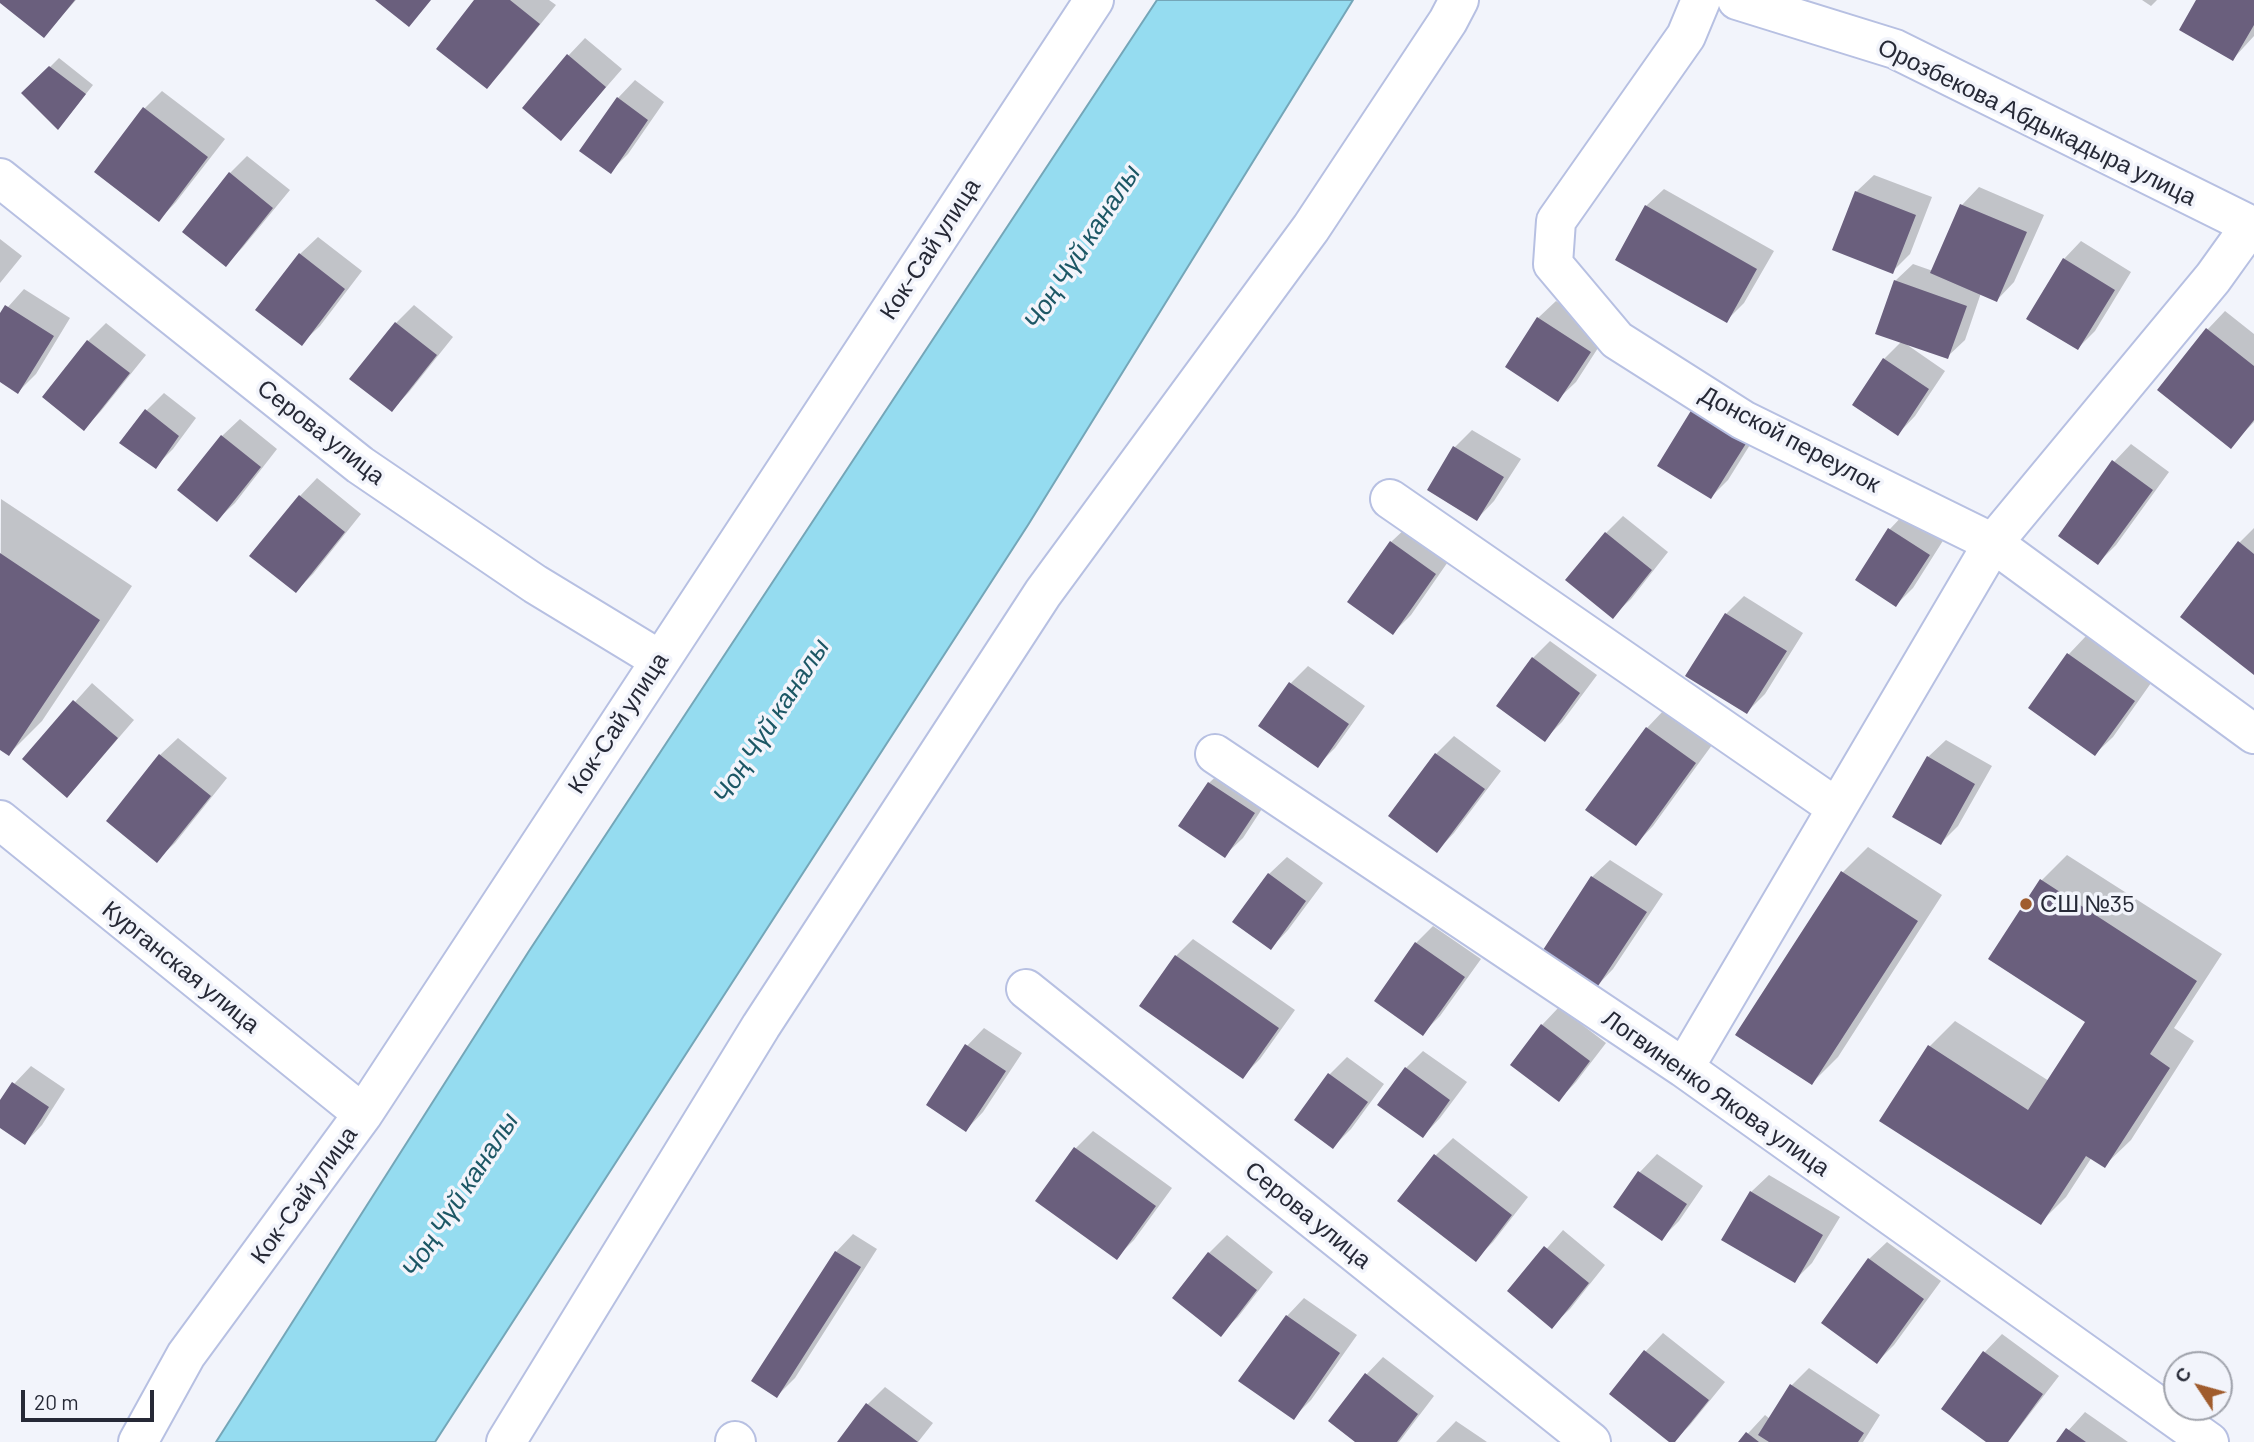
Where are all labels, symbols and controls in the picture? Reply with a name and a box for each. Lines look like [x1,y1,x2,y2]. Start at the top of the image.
street label: Орозбекова Абдыкадыра улица [1873,32,2201,212]
water label: Чоң Чүй каналы [1017,159,1147,335]
street label: Кок-Сай улица [874,173,986,325]
street label: Серова улица [251,373,391,491]
street label: Донской переулок [1695,379,1885,499]
water label: Чоң Чүй каналы [706,633,836,809]
street label: Кок-Сай улица [562,647,674,799]
place label: СШ №35 [2040,890,2135,918]
street label: Курганская улица [97,895,265,1039]
marker: СШ №35 [2018,896,2034,912]
street label: Логвиненко Якова улица [1597,1004,1835,1182]
water label: Чоң Чүй каналы [395,1107,525,1283]
street label: Кок-Сай улица [245,1121,363,1269]
street label: Серова улица [1239,1155,1377,1275]
north arrow [2163,1351,2233,1421]
text: С [2169,1362,2196,1387]
scale bar [24,1376,158,1420]
text: 20 m [34,1389,79,1414]

